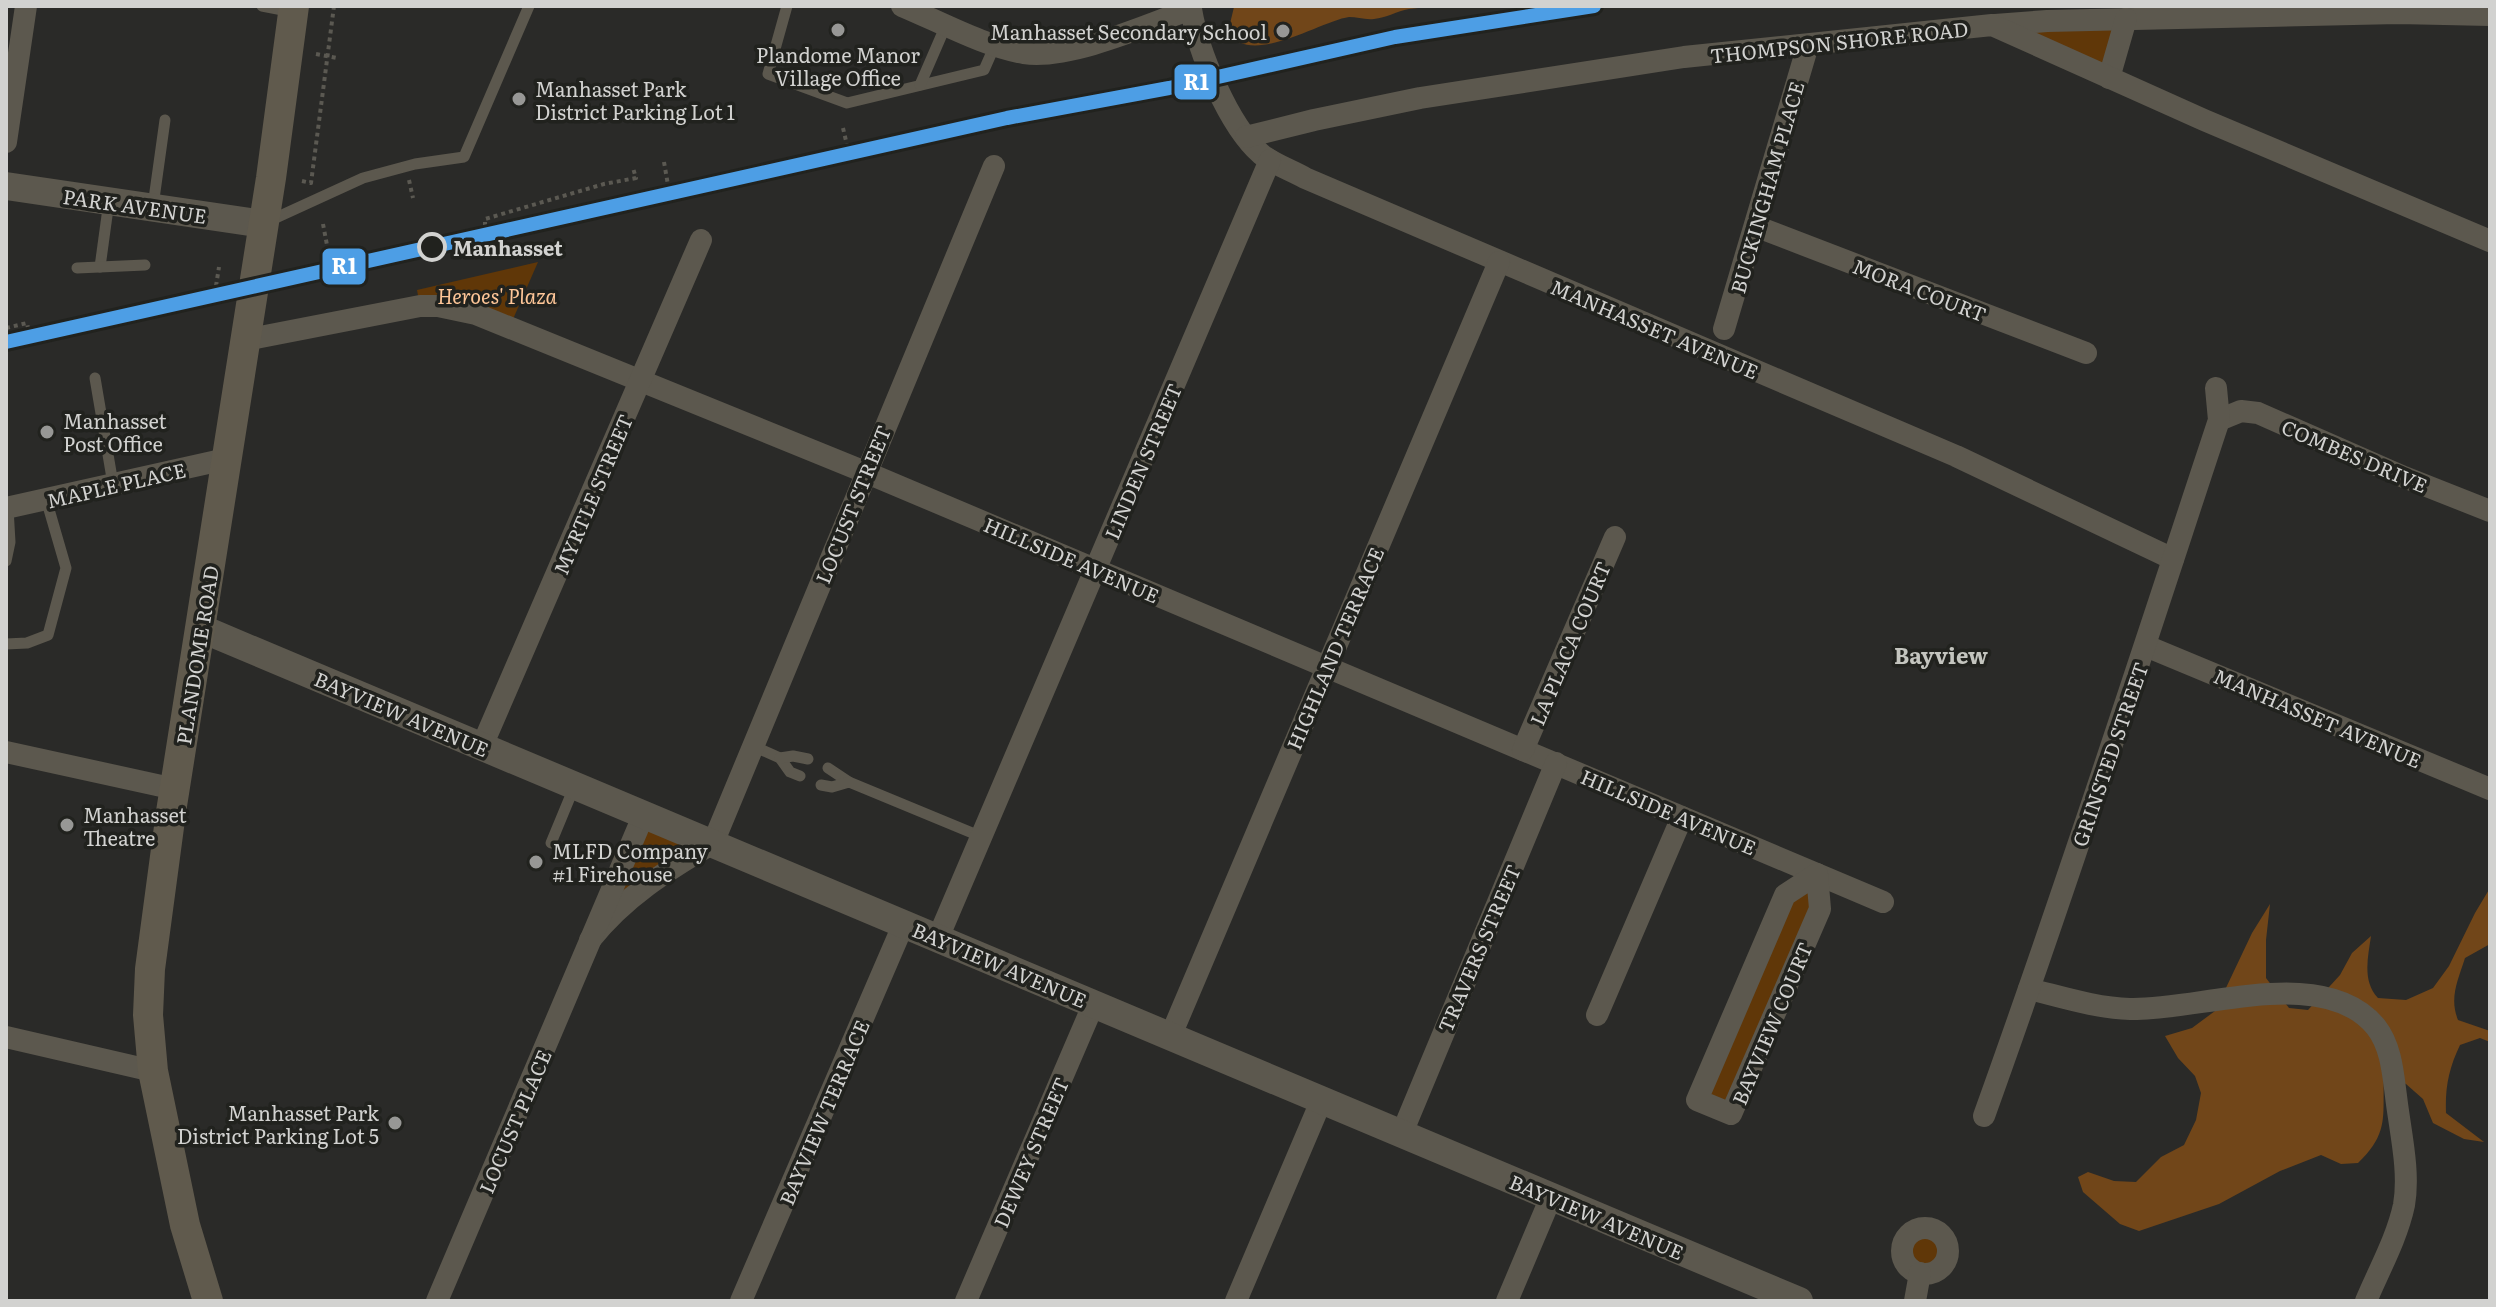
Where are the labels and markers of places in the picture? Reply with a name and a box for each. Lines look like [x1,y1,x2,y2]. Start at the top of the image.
place label: Manhasset Secondary School [990,16,1267,46]
marker: Plandome Manor Village Office [829,21,847,39]
marker: Manhasset Secondary School [1274,22,1292,40]
place label: Plandome Manor Village Office [756,39,921,92]
place label: Manhasset Park District Parking Lot 1 [535,73,735,126]
marker: Manhasset Park District Parking Lot 1 [510,90,528,108]
place label: Manhasset [453,232,563,262]
marker: Manhasset [418,233,446,261]
place label: Manhasset Post Office [63,405,167,458]
marker: Manhasset Post Office [38,423,56,441]
place label: Manhasset Theatre [83,799,187,852]
marker: Manhasset Theatre [58,816,76,834]
place label: MLFD Company #1 Firehouse [552,835,708,888]
marker: MLFD Company #1 Firehouse [527,853,545,871]
place label: Manhasset Park District Parking Lot 5 [177,1097,380,1150]
marker: Manhasset Park District Parking Lot 5 [386,1114,404,1132]

